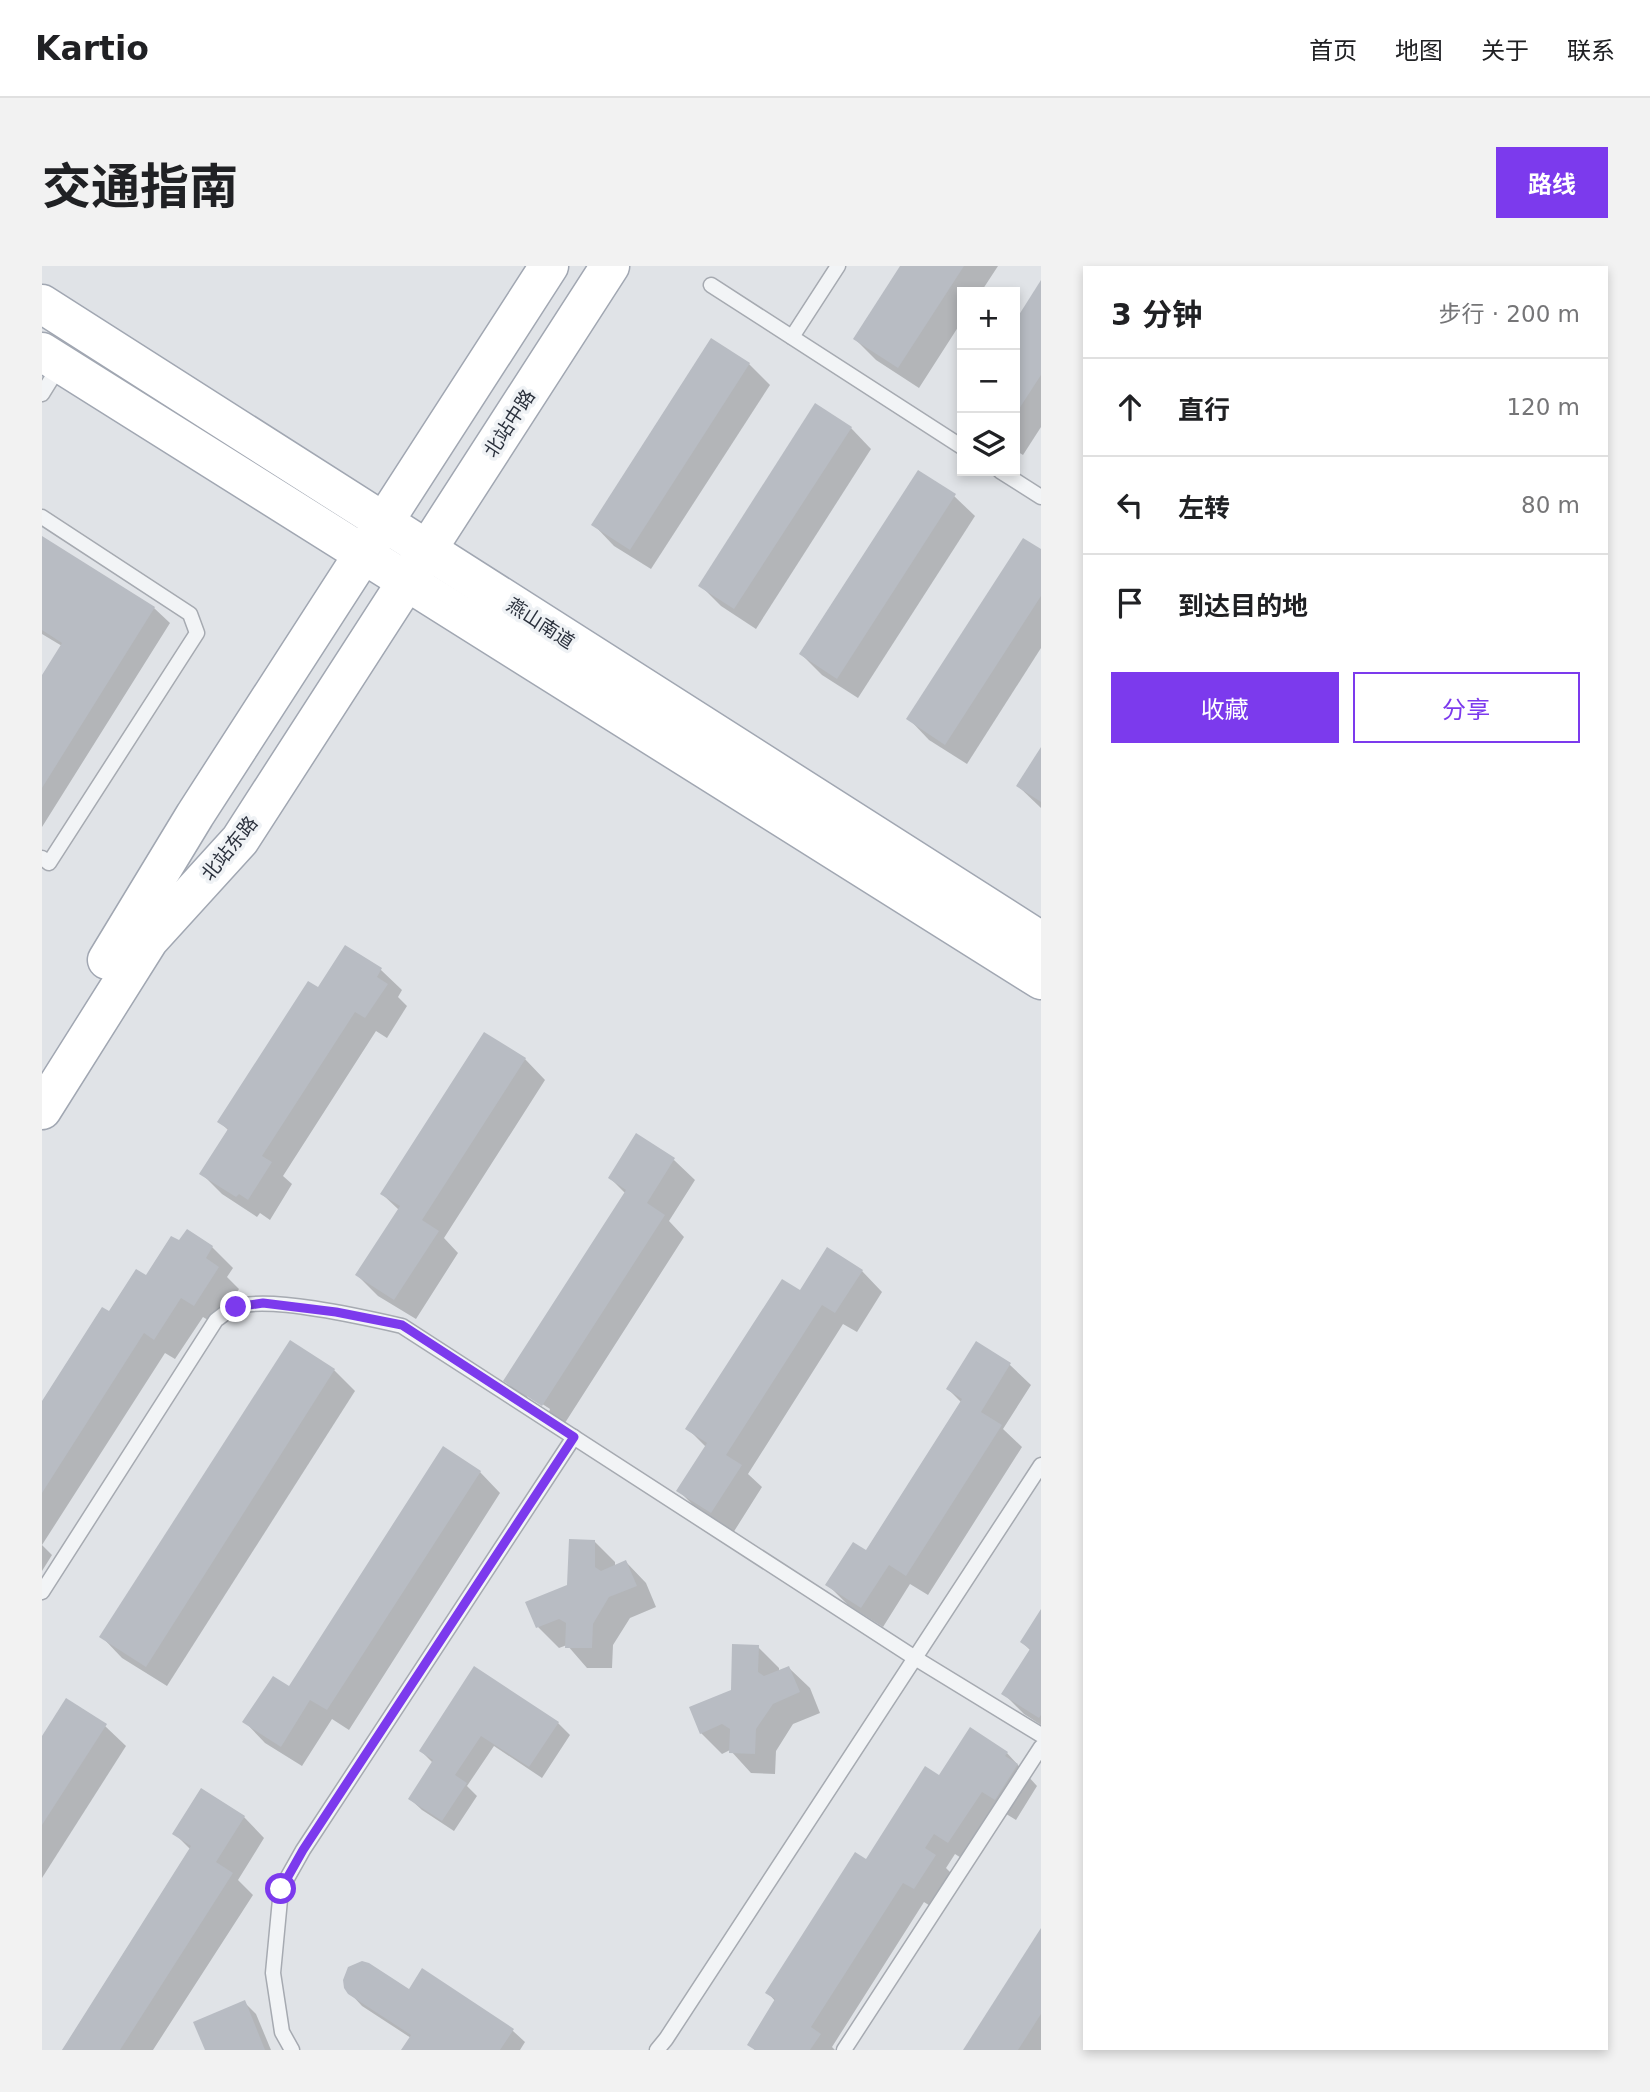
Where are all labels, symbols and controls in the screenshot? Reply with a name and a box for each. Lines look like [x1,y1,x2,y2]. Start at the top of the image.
text: Kartio [35,29,149,68]
text: 首页 [1309,37,1357,65]
text: 地图 [1395,37,1443,65]
text: 关于 [1481,37,1529,65]
text: 联系 [1567,37,1615,65]
button: 路线 [1496,147,1608,218]
text: 交通指南 [42,159,238,216]
map controls [957,287,1020,476]
button: + [957,287,1020,350]
text: 3 分钟 [1111,297,1202,332]
text: 步行 · 200 m [1438,301,1580,327]
button: − [957,350,1020,413]
street label: 北站中路 [479,385,539,461]
icon: ahead [1111,388,1149,426]
text: 120 m [1506,394,1580,420]
text: 直行 [1178,395,1230,425]
button: layers [957,413,1020,476]
icon: left [1111,486,1149,524]
text: 80 m [1521,492,1580,518]
text: 左转 [1178,493,1230,523]
icon: arrive [1111,584,1149,622]
text: 到达目的地 [1178,591,1308,621]
street label: 燕山南道 [503,593,579,653]
button: 收藏 [1111,672,1339,743]
button: 分享 [1353,672,1580,743]
street label: 北站东路 [197,812,261,884]
route end [220,1291,251,1322]
route start [265,1873,296,1904]

